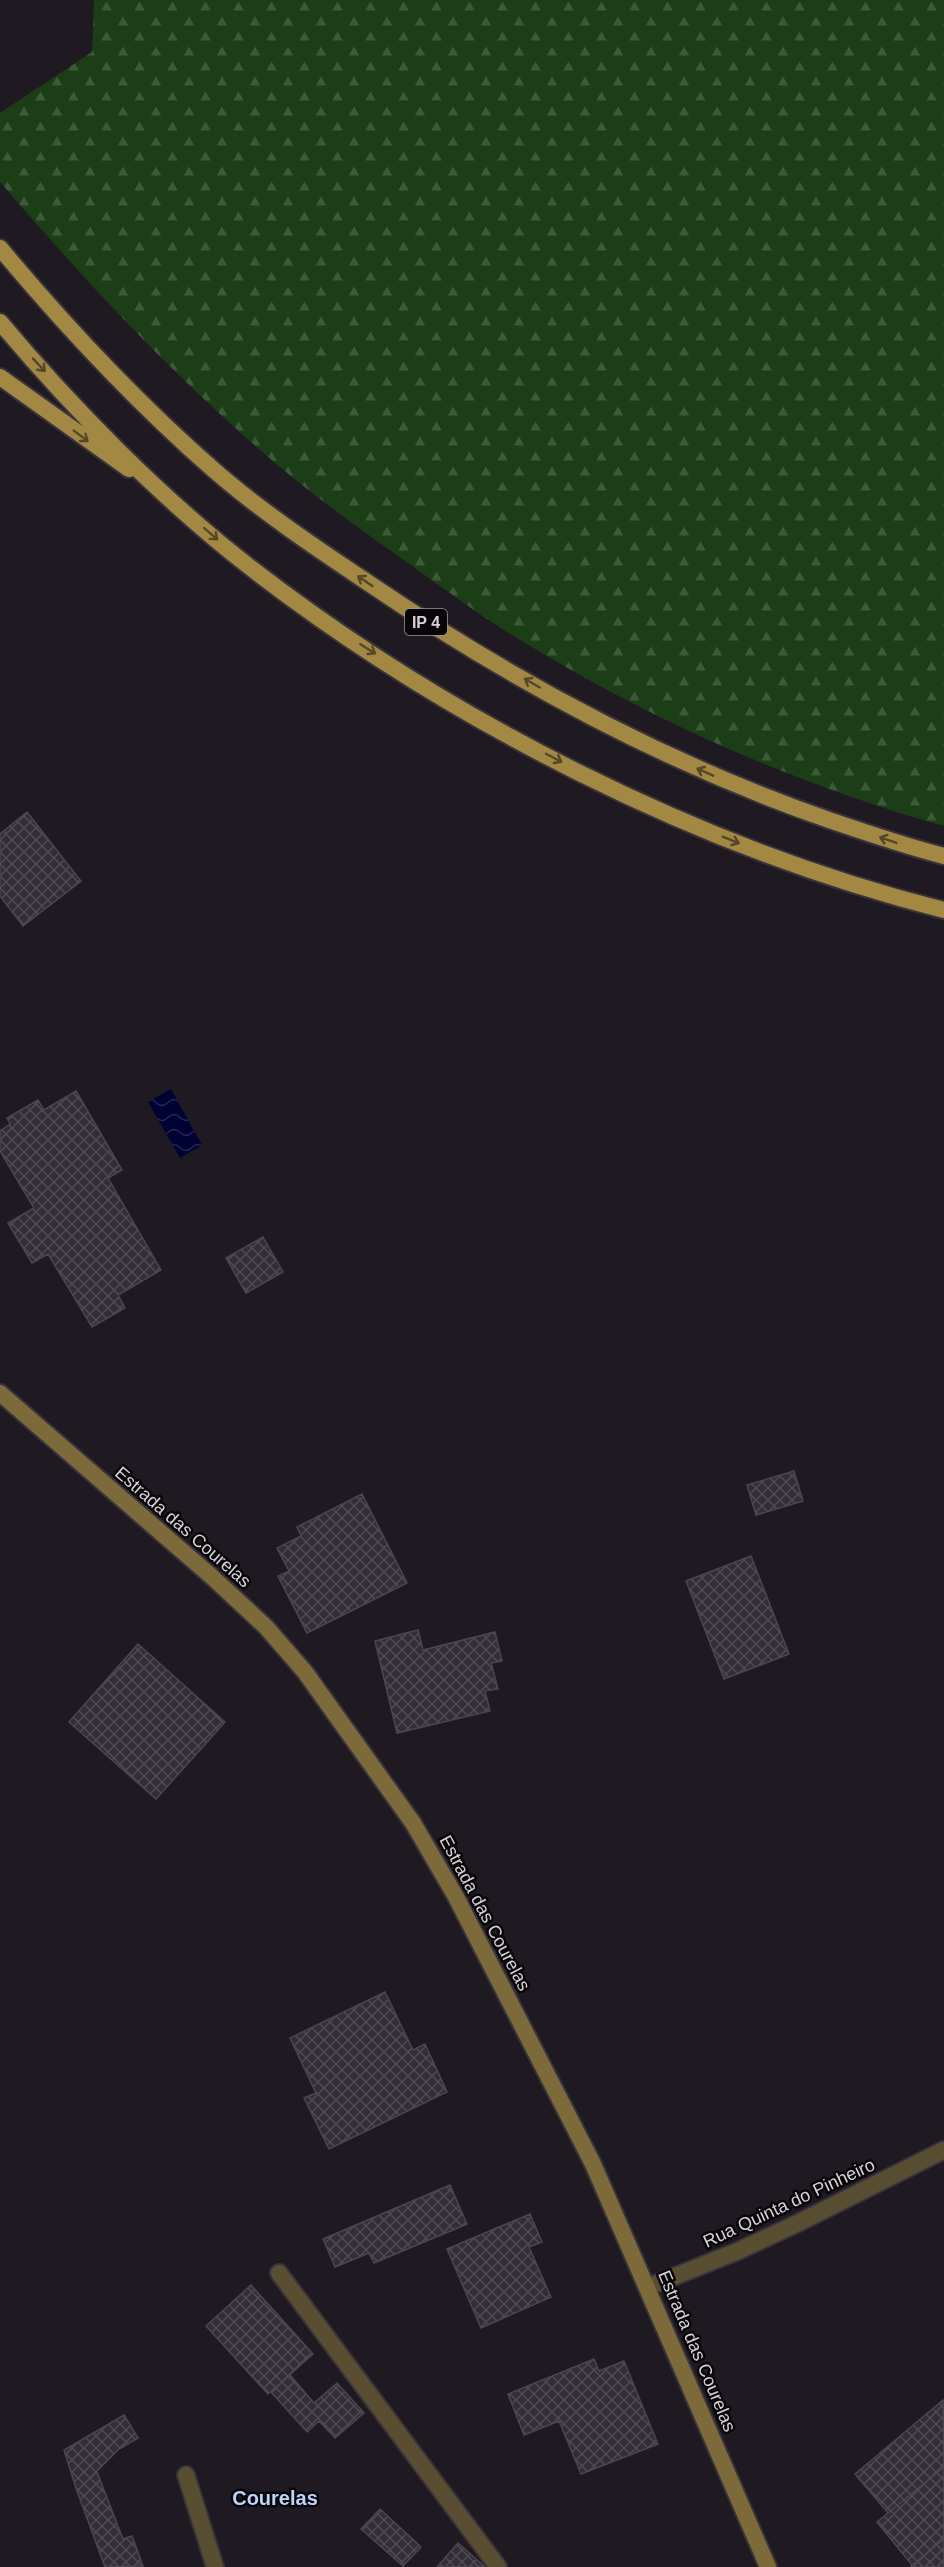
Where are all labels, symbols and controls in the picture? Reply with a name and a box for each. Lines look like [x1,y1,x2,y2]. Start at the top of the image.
one-way arrow [32,358,46,373]
one-way arrow [73,430,89,442]
one-way arrow [203,527,219,540]
one-way arrow [358,575,374,587]
road number: IP 4 [405,609,447,635]
one-way arrow [359,643,376,656]
one-way arrow [523,677,541,688]
one-way arrow [545,752,562,764]
one-way arrow [696,766,714,777]
one-way arrow [879,833,898,844]
one-way arrow [721,835,739,846]
street label: Estrada das Courelas [111,1463,255,1591]
street label: Estrada das Courelas [436,1832,534,1994]
street label: Rua Quinta do Pinheiro [700,2154,878,2252]
street label: Estrada das Courelas [654,2267,740,2435]
district label: Courelas [232,2487,318,2509]

